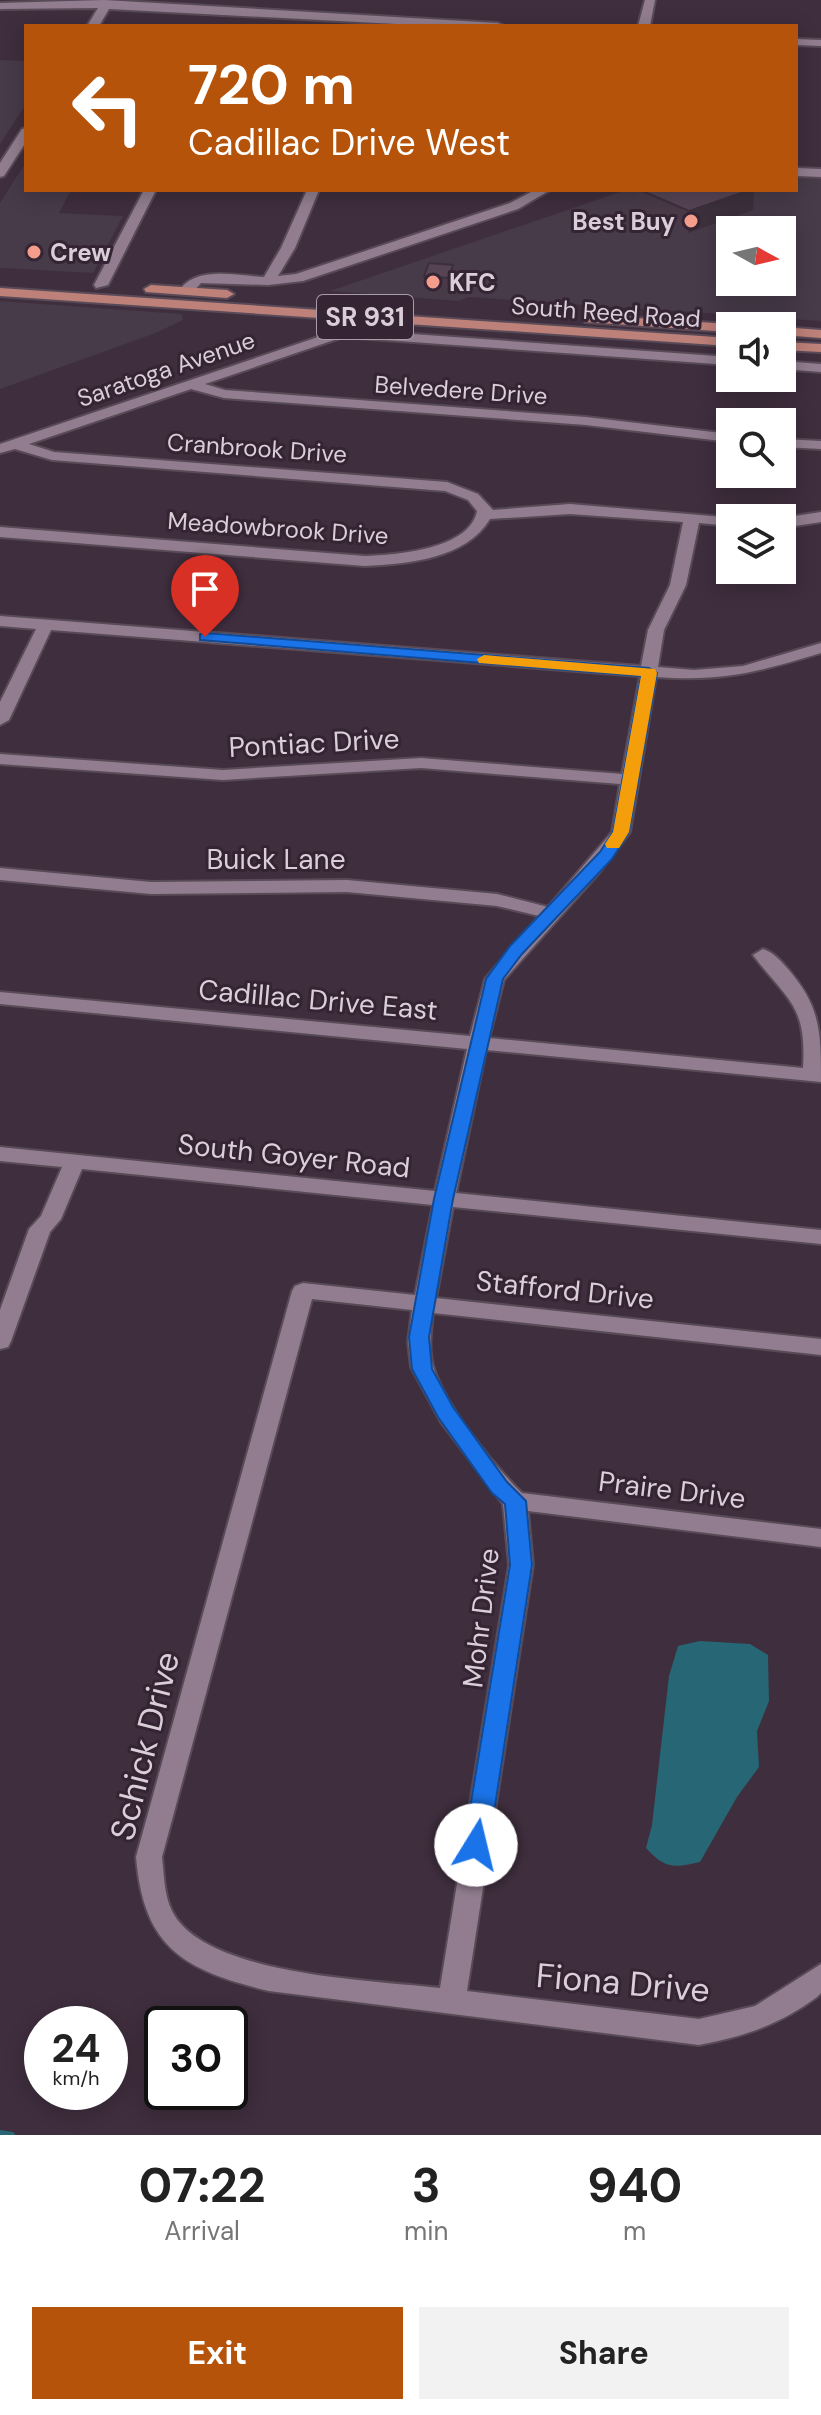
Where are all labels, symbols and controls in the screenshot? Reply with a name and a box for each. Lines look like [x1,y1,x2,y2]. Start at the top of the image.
text: 720 m [188,48,355,121]
icon: left [56,56,160,160]
text: Cadillac Drive West [188,119,510,166]
place label: Best Buy [572,206,675,237]
marker: Best Buy [682,212,700,230]
north arrow [716,216,796,296]
map controls [716,216,796,584]
place label: Crew [50,237,111,268]
marker: Crew [25,243,43,261]
place label: KFC [449,267,496,298]
marker: KFC [424,273,442,291]
street label: South Reed Road [510,290,702,334]
road number: SR 931 [317,295,413,339]
button: sound [716,312,796,392]
street label: Saratoga Avenue [73,324,259,414]
street label: Belvedere Drive [374,369,548,411]
button: search [716,408,796,488]
street label: Cranbrook Drive [166,426,348,470]
button: layers [716,504,796,584]
street label: Meadowbrook Drive [167,505,389,551]
pin [171,555,239,637]
icon: arrive [183,567,227,611]
street label: Pontiac Drive [228,720,400,766]
street label: Buick Lane [206,841,346,878]
street label: Cadillac Drive East [197,971,439,1029]
street label: South Goyer Road [176,1125,412,1187]
street label: Stafford Drive [474,1262,656,1318]
street label: Praire Drive [596,1463,748,1517]
street label: Mohr Drive [454,1546,508,1690]
street label: Schick Drive [100,1647,190,1845]
position arrow [434,1803,518,1887]
street label: Fiona Drive [534,1953,712,2013]
speed limit sign: 30 [144,2006,248,2110]
text: 24 [52,2022,100,2074]
text: km/h [52,2065,100,2091]
text: 07:22 [139,2154,265,2217]
text: 3 [412,2154,441,2217]
text: 940 [587,2154,682,2217]
text: Arrival [164,2214,240,2248]
text: min [404,2214,448,2248]
text: m [623,2214,646,2248]
button: Exit [32,2307,403,2399]
button: Share [419,2307,789,2399]

